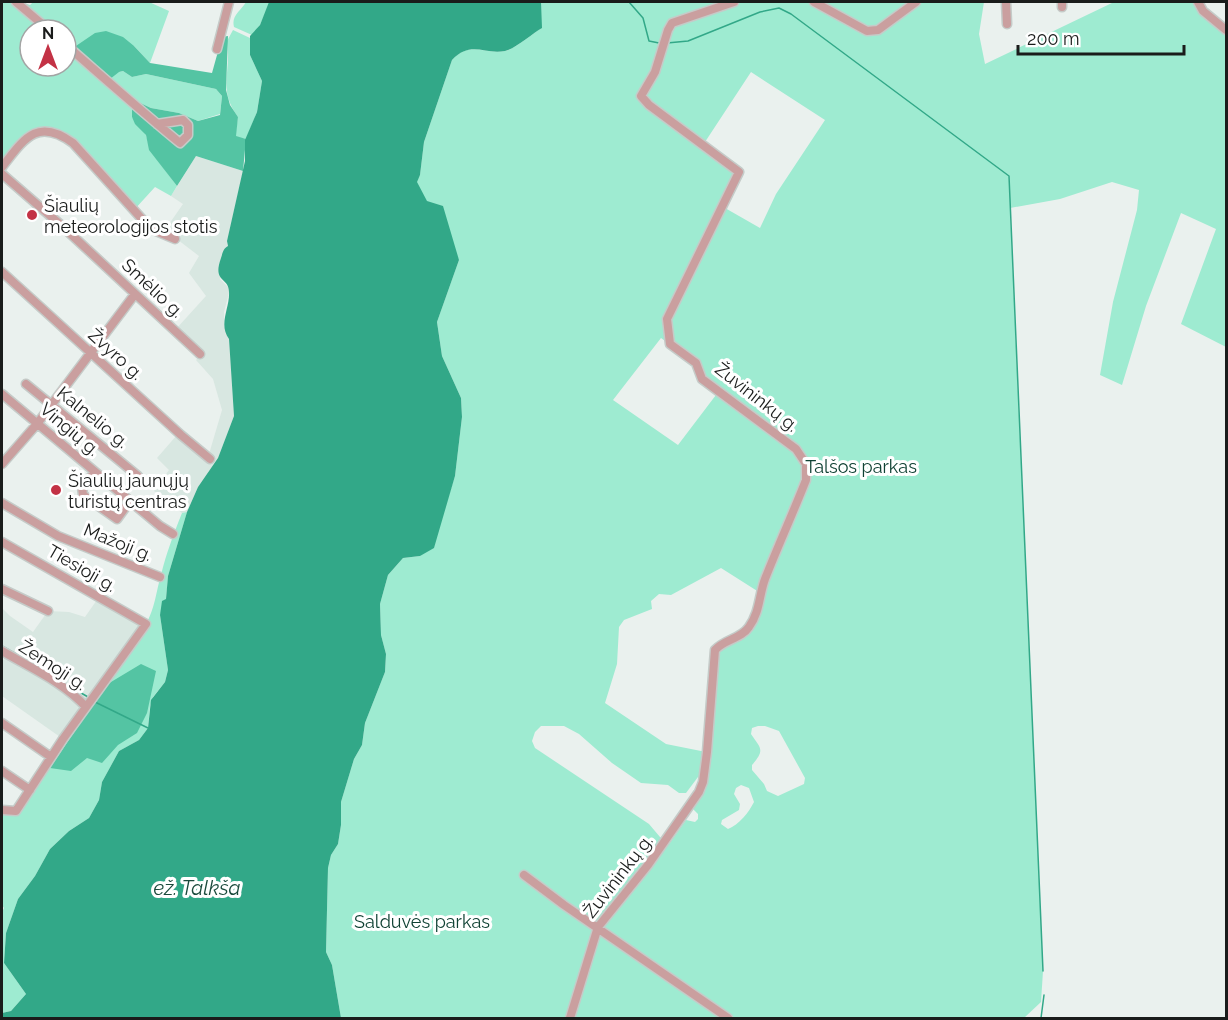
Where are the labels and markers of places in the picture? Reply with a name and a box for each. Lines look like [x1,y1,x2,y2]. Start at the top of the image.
place label: Šiaulių meteorologijos stotis [44,194,218,237]
marker: Šiaulių meteorologijos stotis [25,208,39,222]
place label: Šiaulių jaunųjų turistų centras [68,469,189,512]
marker: Šiaulių jaunųjų turistų centras [49,483,63,497]

